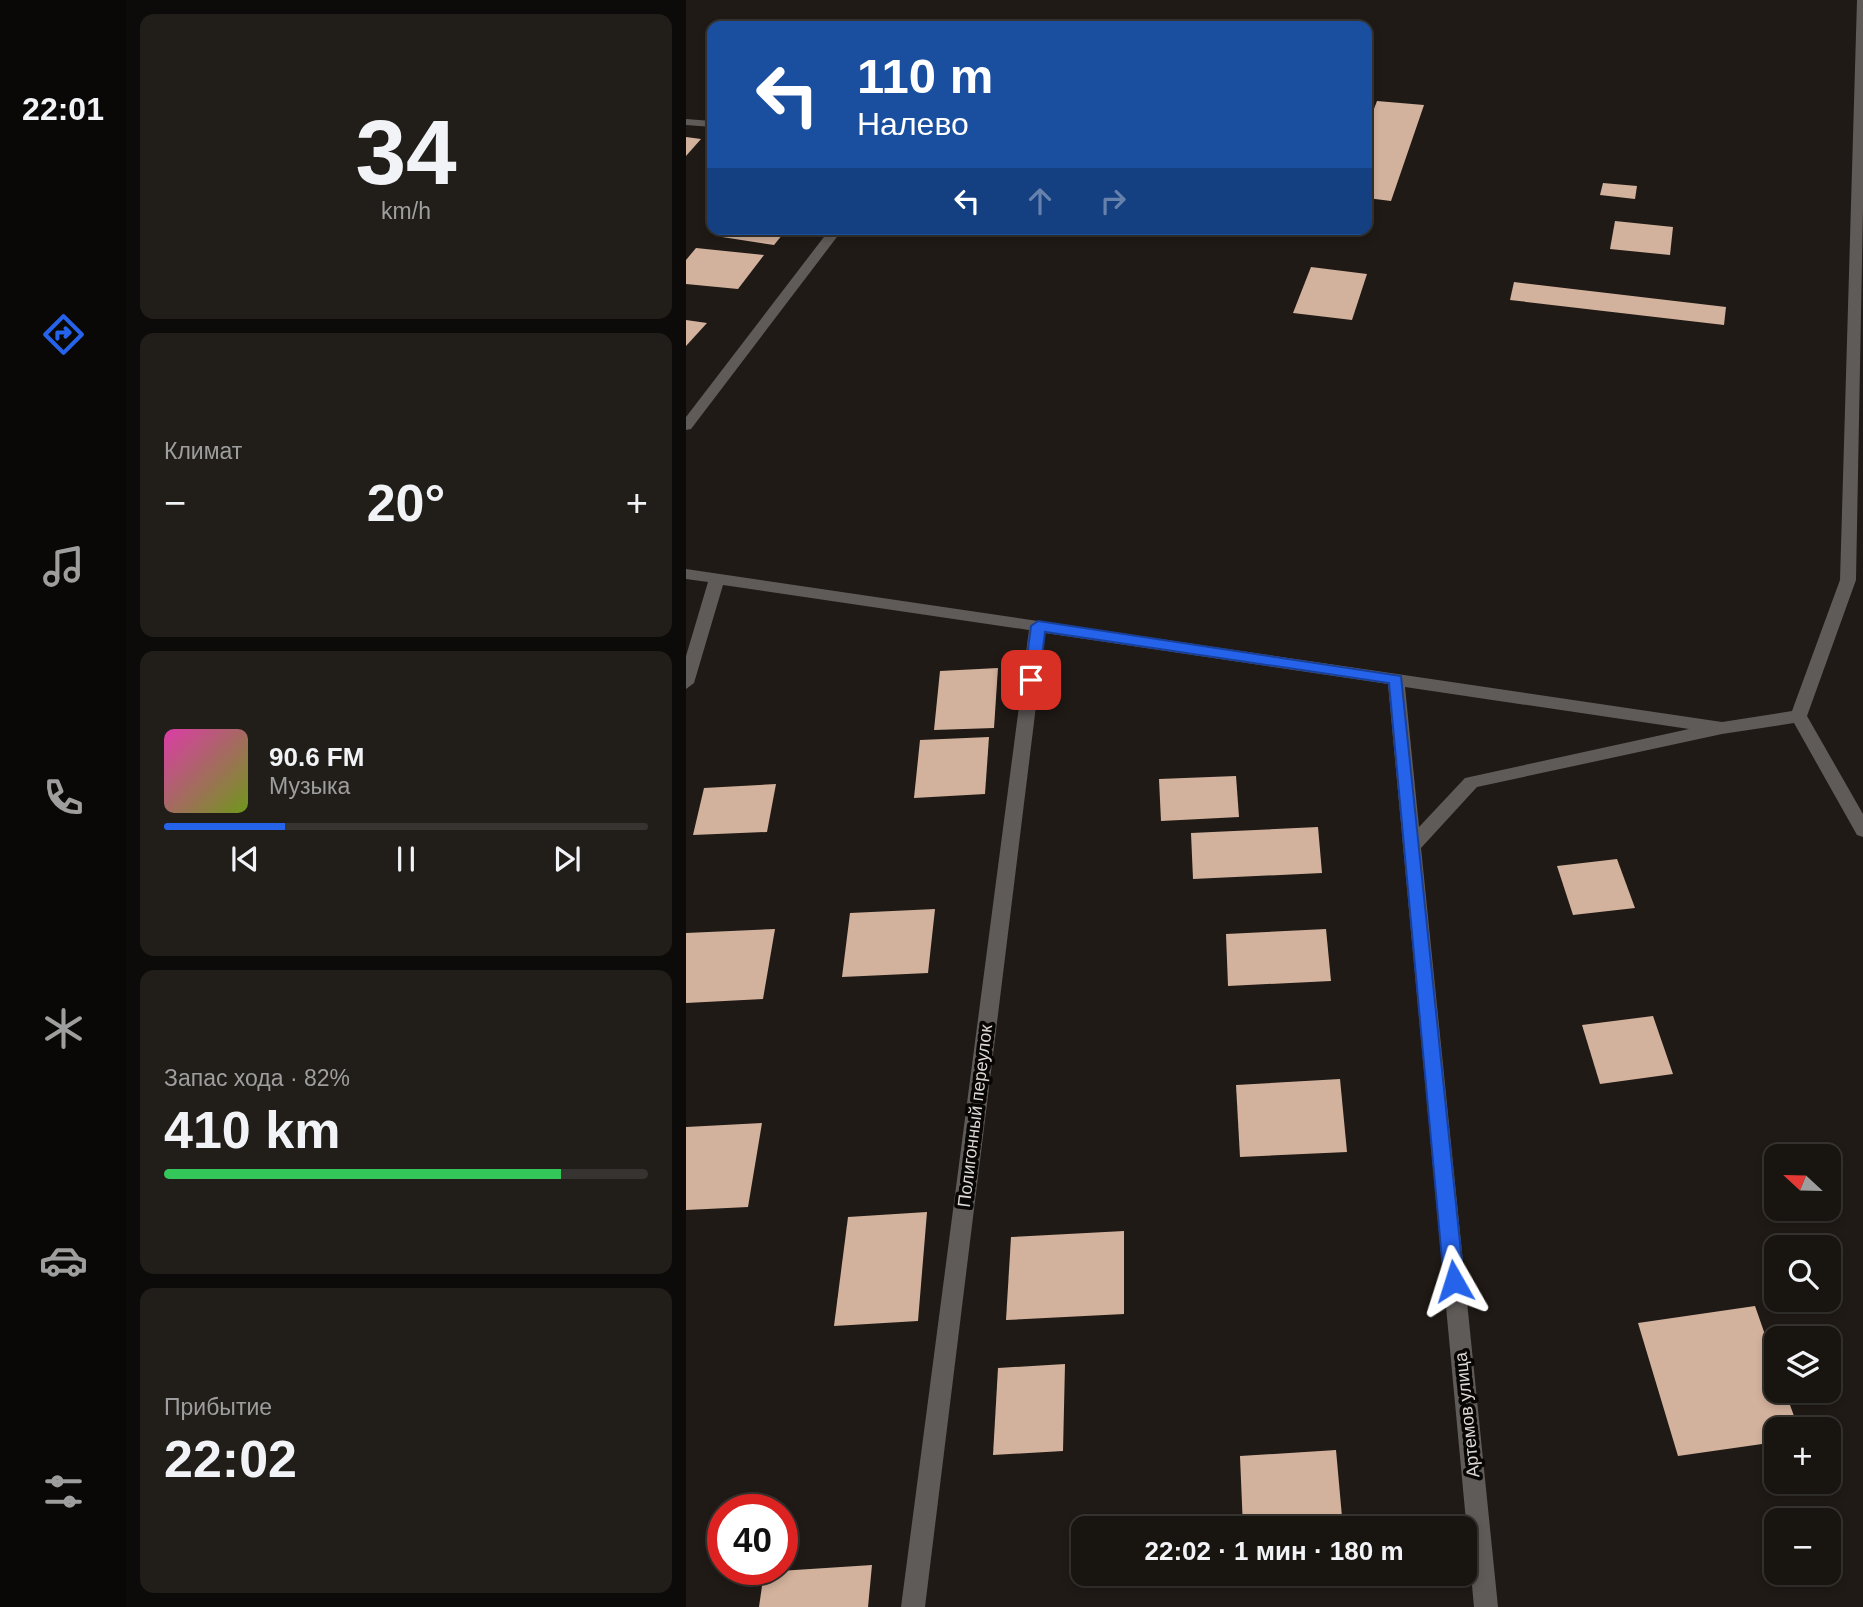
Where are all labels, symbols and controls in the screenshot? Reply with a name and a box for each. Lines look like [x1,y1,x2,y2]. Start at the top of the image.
icon: left [742,49,833,140]
text: 110 m [857,49,993,103]
text: 22:01 [22,91,104,127]
text: 34 [355,102,457,203]
text: Налево [857,106,969,142]
icon: left [948,182,986,220]
icon: ahead [1021,182,1059,220]
icon: right [1094,182,1132,220]
text: km/h [381,198,431,224]
icon: directions [39,310,88,359]
text: Климат [164,438,242,464]
text: 20° [367,474,445,532]
text: − [164,482,186,524]
text: + [626,482,648,524]
icon: music [39,542,88,591]
pin [1001,650,1061,710]
icon: arrive [1012,661,1050,699]
text: 90.6 FM [269,742,364,772]
icon: phone [39,773,88,822]
text: Музыка [269,773,350,799]
icon: previous [226,840,264,878]
icon: pause [387,840,425,878]
icon: next [548,840,586,878]
icon: climate [39,1004,88,1053]
street label: Полигонный переулок [954,1023,996,1209]
text: Запас хода · 82% [164,1065,350,1091]
text: 410 km [164,1101,340,1159]
north arrow [1764,1144,1841,1222]
map controls [1764,1144,1841,1585]
button: search [1764,1235,1841,1312]
icon: car [39,1236,88,1285]
position arrow [1417,1244,1491,1318]
button: layers [1764,1326,1841,1403]
street label: Артемов улица [1450,1350,1484,1479]
text: Прибытие [164,1394,272,1420]
button: + [1764,1417,1841,1494]
text: 22:02 [164,1430,297,1488]
icon: filters [39,1467,88,1516]
speed limit sign: 40 [707,1494,798,1585]
button: − [1764,1508,1841,1585]
text: 22:02 · 1 мин · 180 m [1144,1536,1404,1566]

